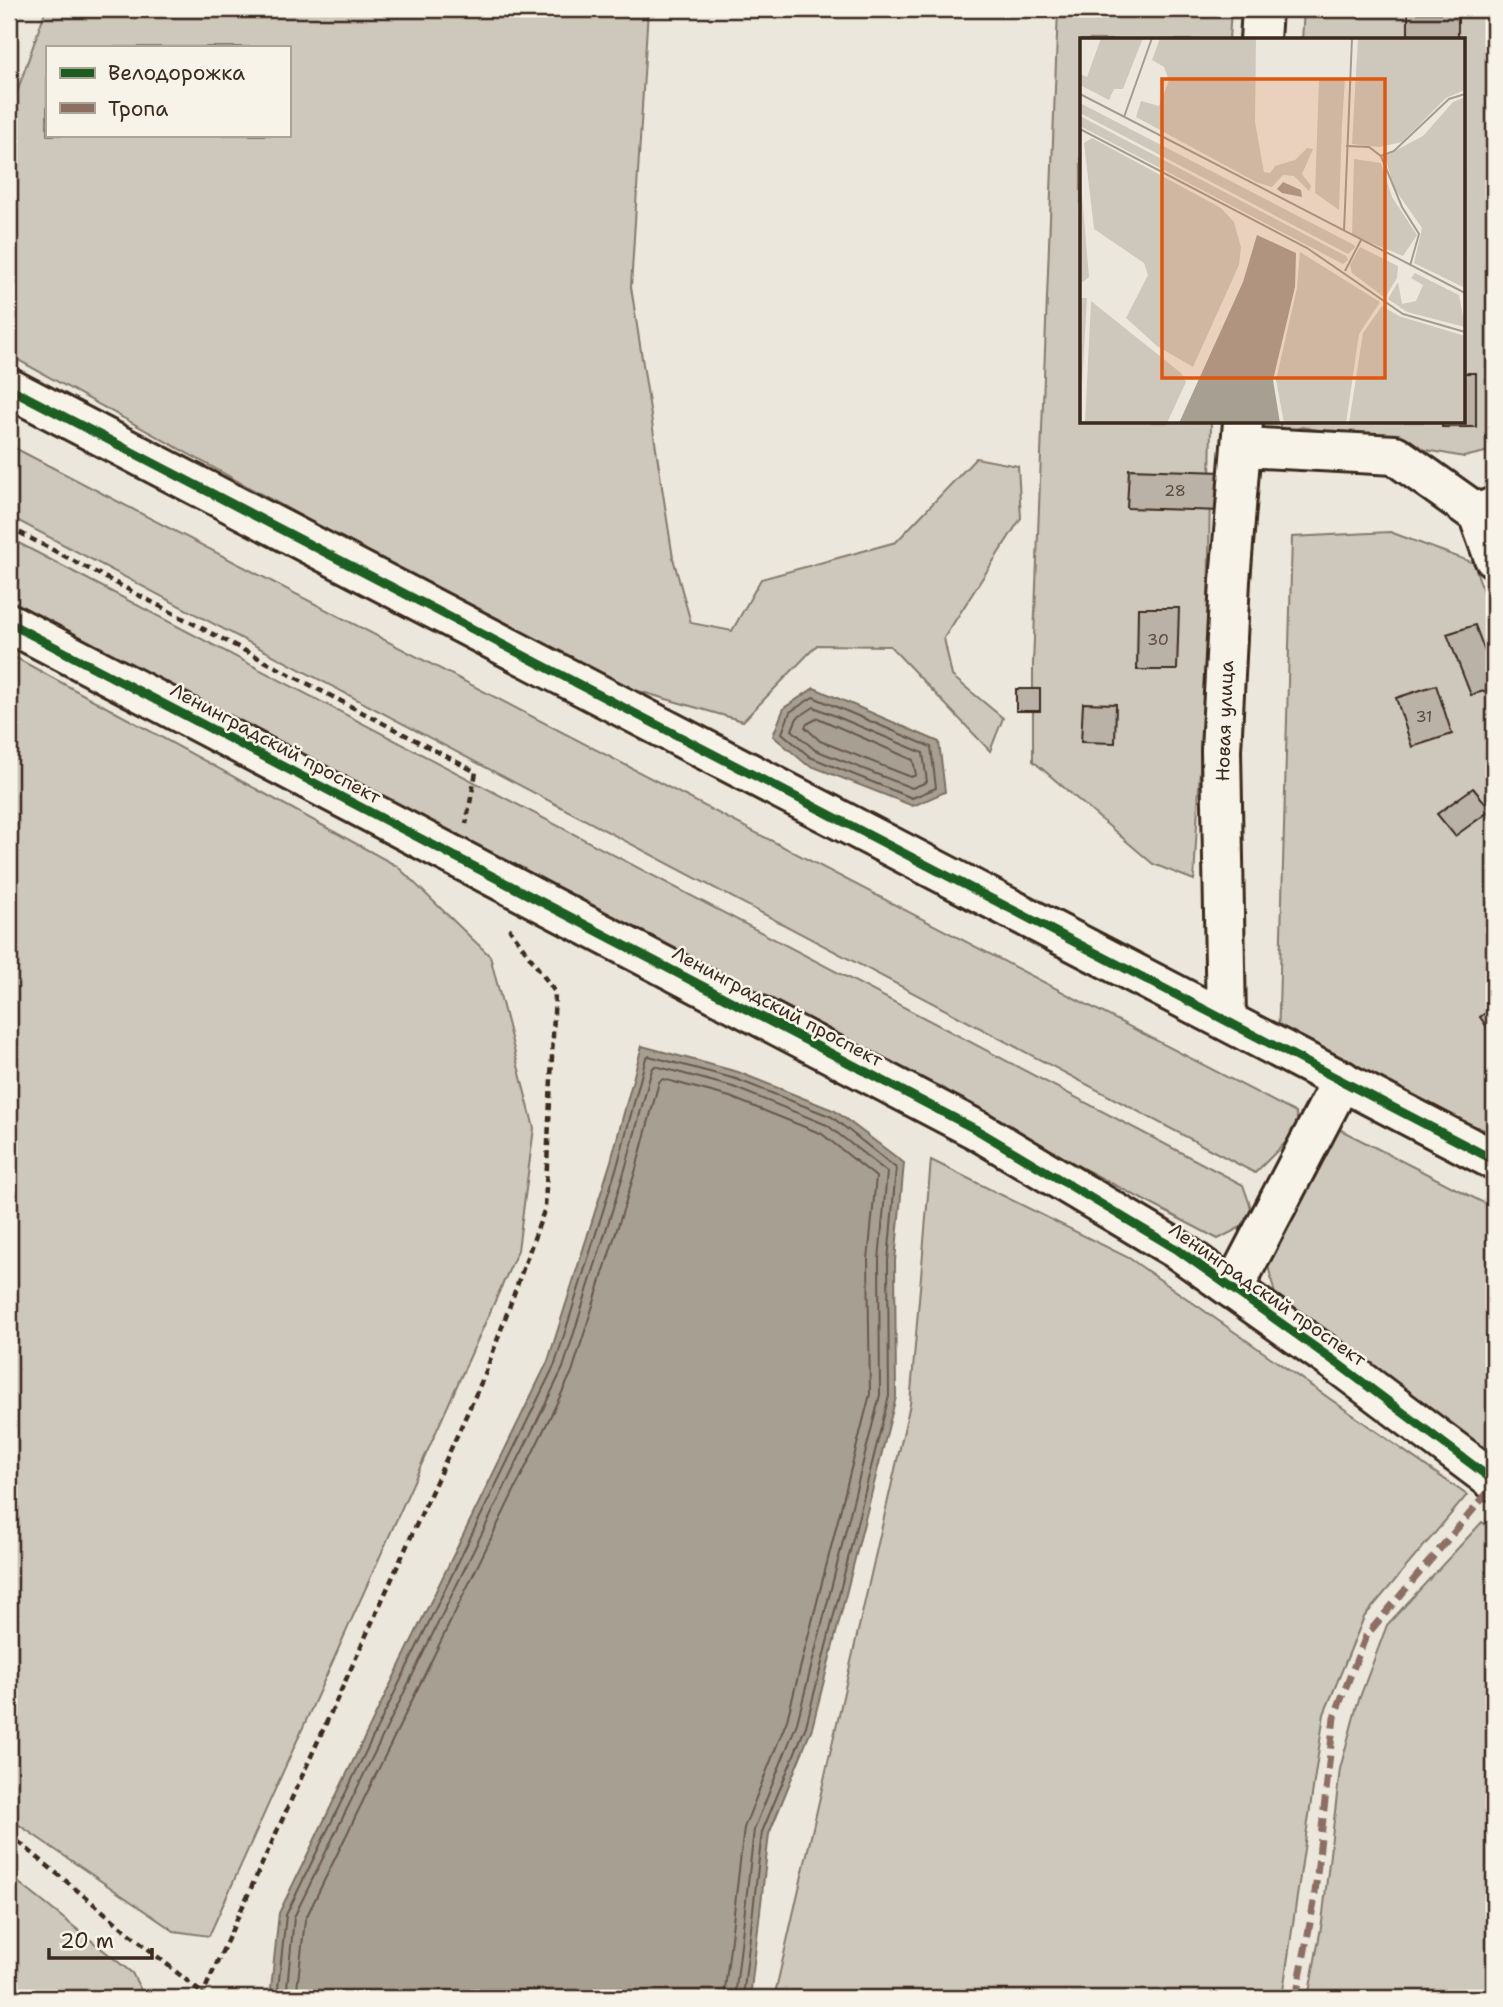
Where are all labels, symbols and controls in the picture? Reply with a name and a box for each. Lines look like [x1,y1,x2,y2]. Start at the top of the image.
inset map [1080,38,1464,424]
legend [46,46,290,136]
text: Велодорожка [108,59,245,87]
text: Тропа [108,95,168,123]
house number: 28 [1164,480,1186,501]
house number: 30 [1147,629,1169,650]
street label: Новая улица [1210,660,1239,782]
street label: Ленинградский проспект [166,677,386,810]
house number: 31 [1415,706,1433,727]
street label: Ленинградский проспект [668,940,888,1073]
street label: Ленинградский проспект [1164,1217,1371,1372]
scale bar [49,1916,152,1960]
text: 20 m [60,1927,114,1955]

